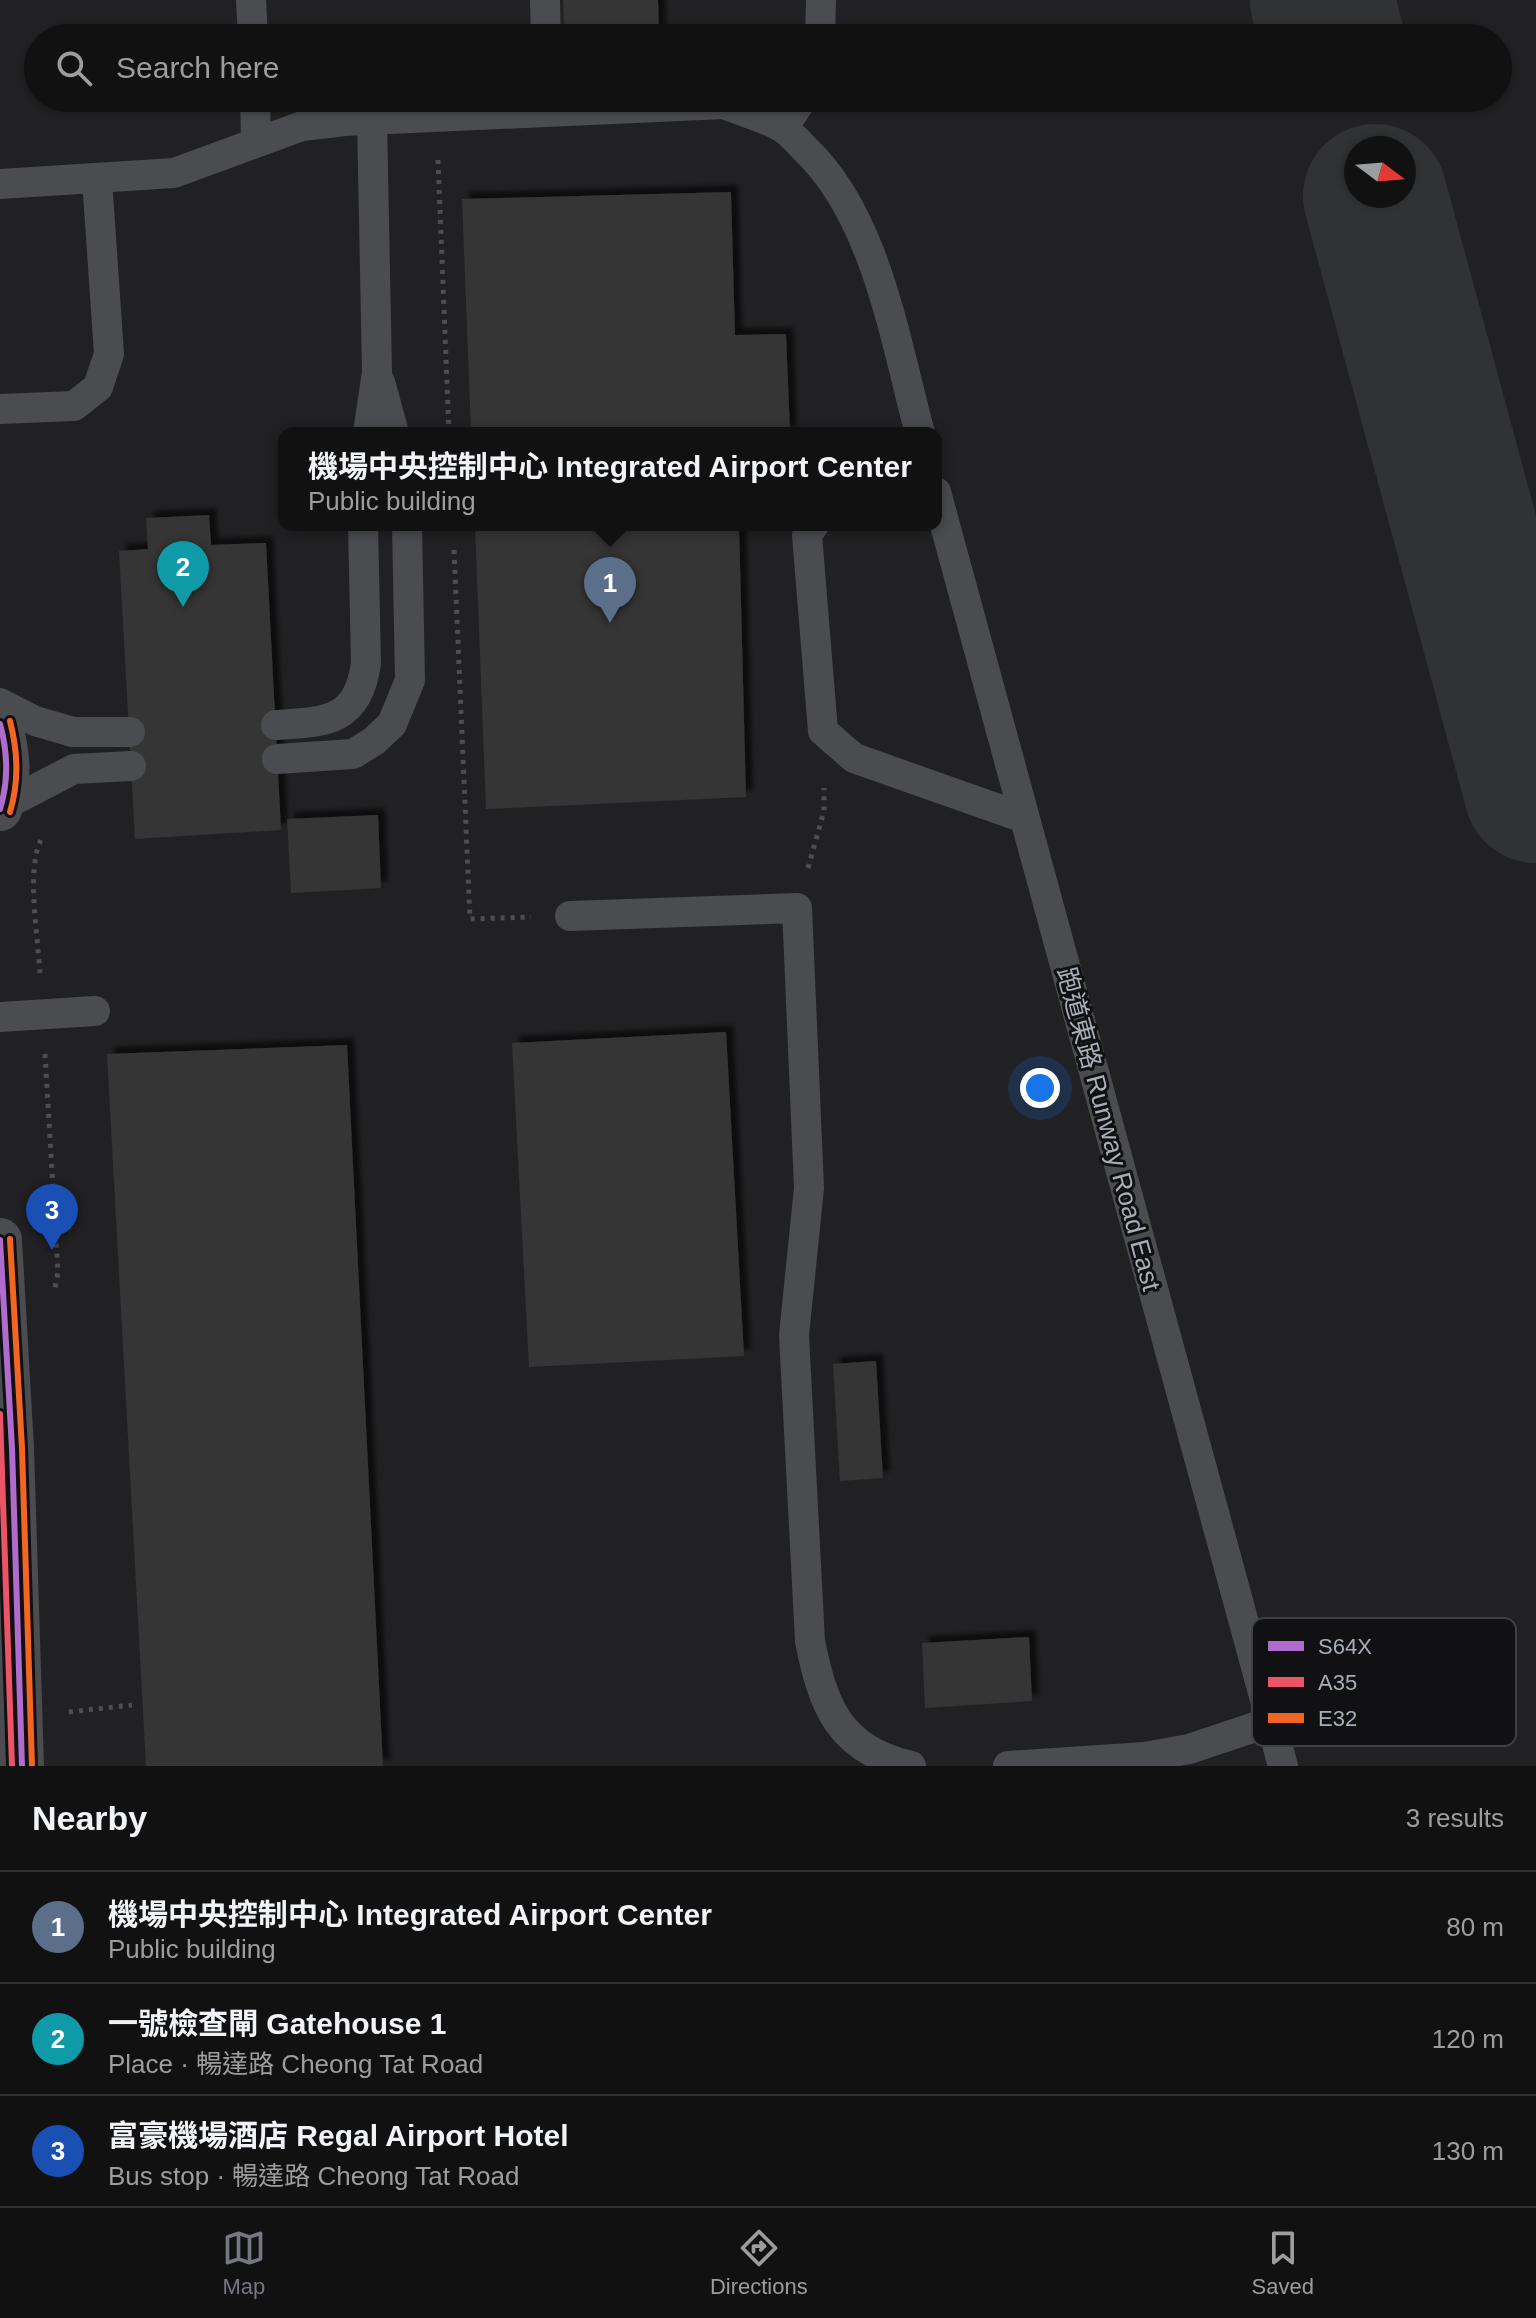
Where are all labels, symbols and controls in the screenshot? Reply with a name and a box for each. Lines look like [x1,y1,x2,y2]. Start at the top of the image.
search box [24,24,1512,112]
icon: search [52,46,96,90]
text: Search here [116,51,279,84]
north arrow [1344,136,1416,208]
popup [278,427,942,531]
text: 機場中央控制中心 Integrated Airport Center [308,450,912,483]
text: Public building [308,486,476,516]
pin: 2 [157,541,209,607]
pin: 1 [584,557,636,623]
street label: 跑道東路 Runway Road East [1051,964,1167,1295]
your location [1020,1068,1060,1108]
pin: 3 [26,1184,78,1250]
legend [1252,1618,1516,1746]
text: S64X [1318,1634,1372,1659]
text: A35 [1318,1670,1357,1695]
text: E32 [1318,1706,1357,1731]
text: Nearby [32,1799,147,1837]
text: 3 results [1406,1803,1504,1833]
text: 機場中央控制中心 Integrated Airport Center [108,1898,712,1931]
text: 1 [51,1912,65,1942]
text: 80 m [1446,1912,1504,1942]
text: Public building [108,1934,276,1964]
text: 一號檢查閘 Gatehouse 1 [108,2007,446,2040]
text: 2 [51,2024,65,2054]
text: 120 m [1432,2024,1504,2054]
text: Place · 暢達路 Cheong Tat Road [108,2049,483,2079]
text: 富豪機場酒店 Regal Airport Hotel [108,2119,569,2152]
text: 3 [51,2136,65,2166]
text: 130 m [1432,2136,1504,2166]
text: Bus stop · 暢達路 Cheong Tat Road [108,2161,519,2191]
tab: Map [222,2226,266,2300]
tab: Directions [710,2226,808,2300]
tab: Saved [1252,2226,1314,2300]

